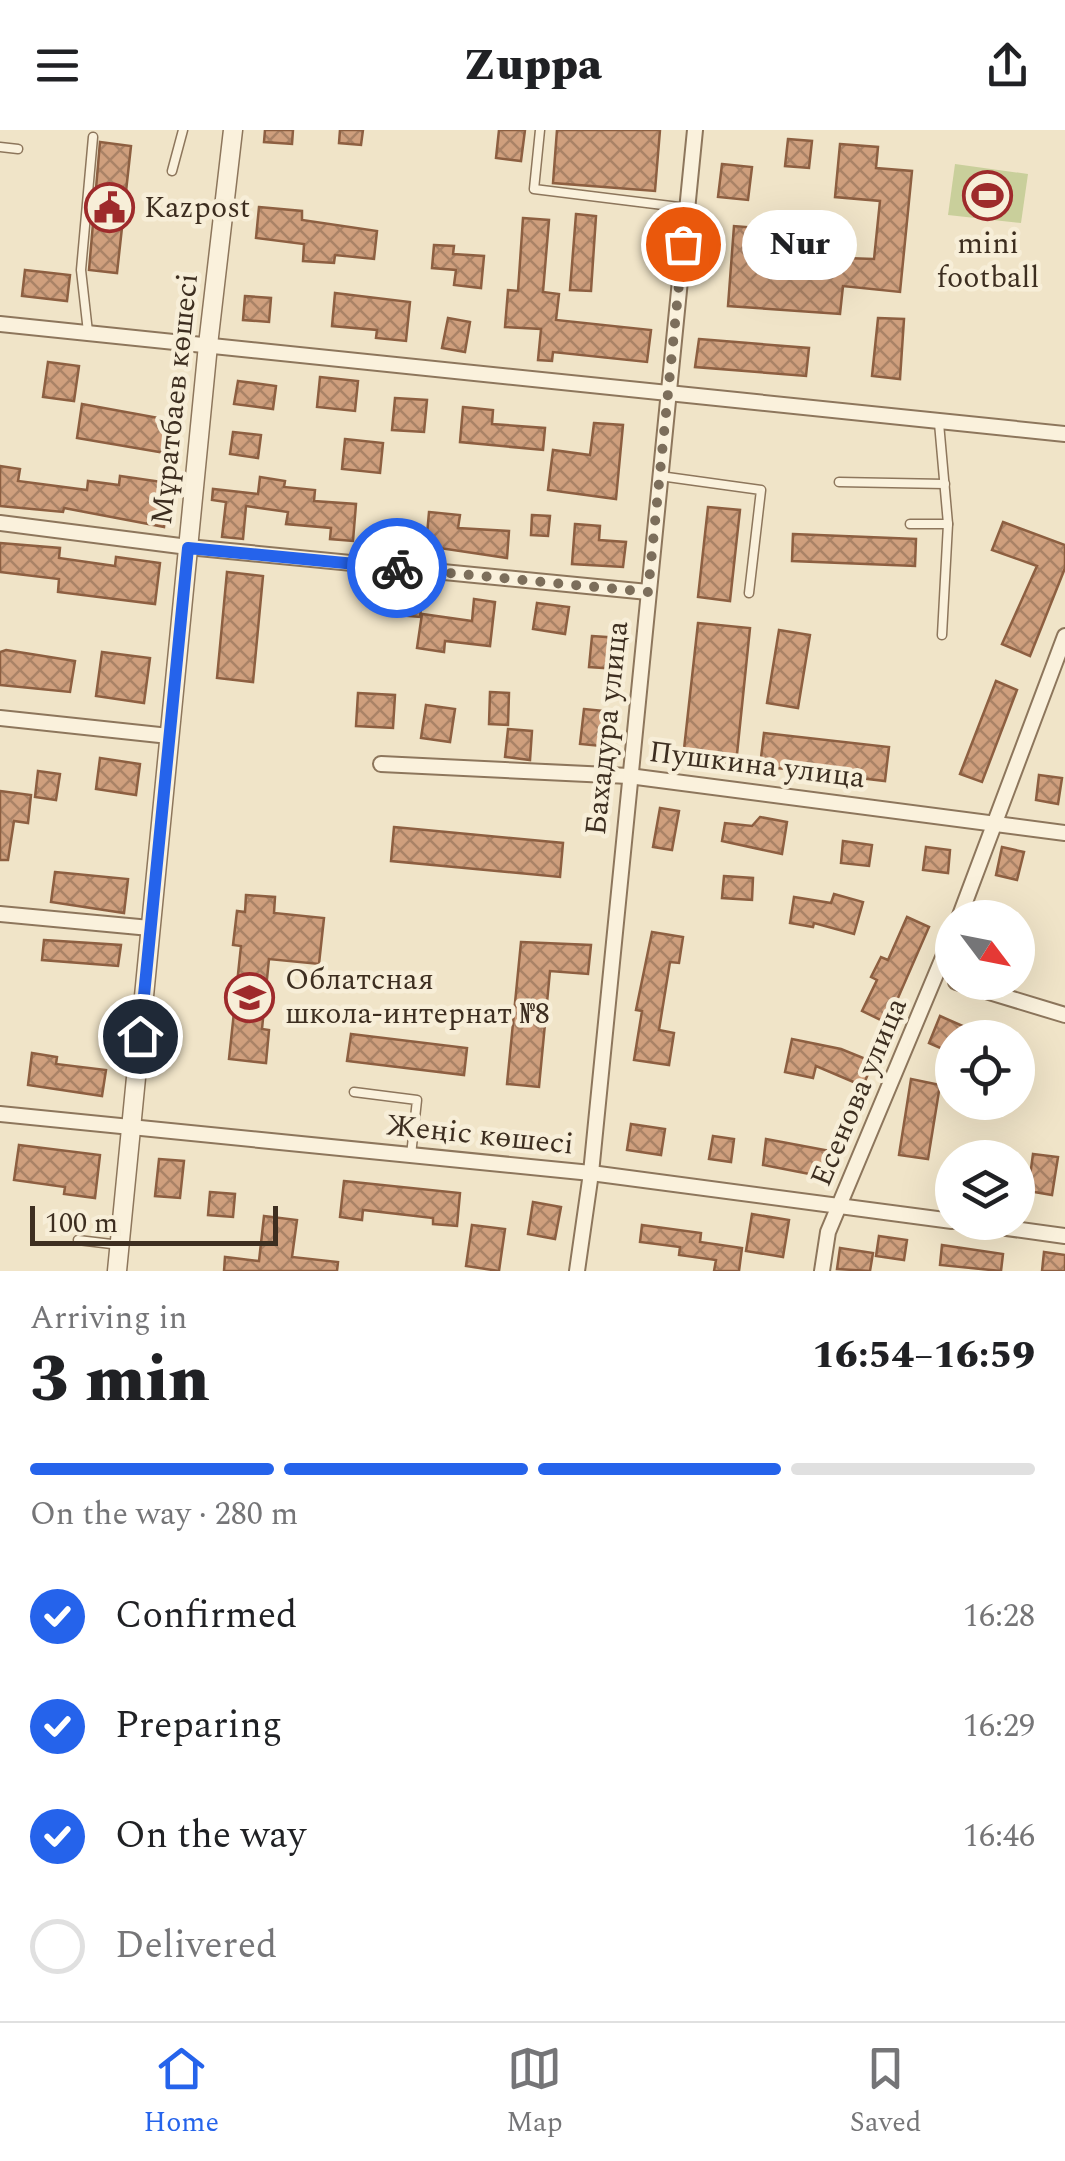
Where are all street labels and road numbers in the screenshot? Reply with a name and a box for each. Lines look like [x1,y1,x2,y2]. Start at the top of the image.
street label: Мұратбаев көшесі [139,271,211,527]
street label: Бахадура улица [573,618,641,837]
street label: Пушкина улица [646,729,868,801]
street label: Есенова улица [798,990,920,1194]
street label: Жеңіс көшесі [384,1102,576,1168]

